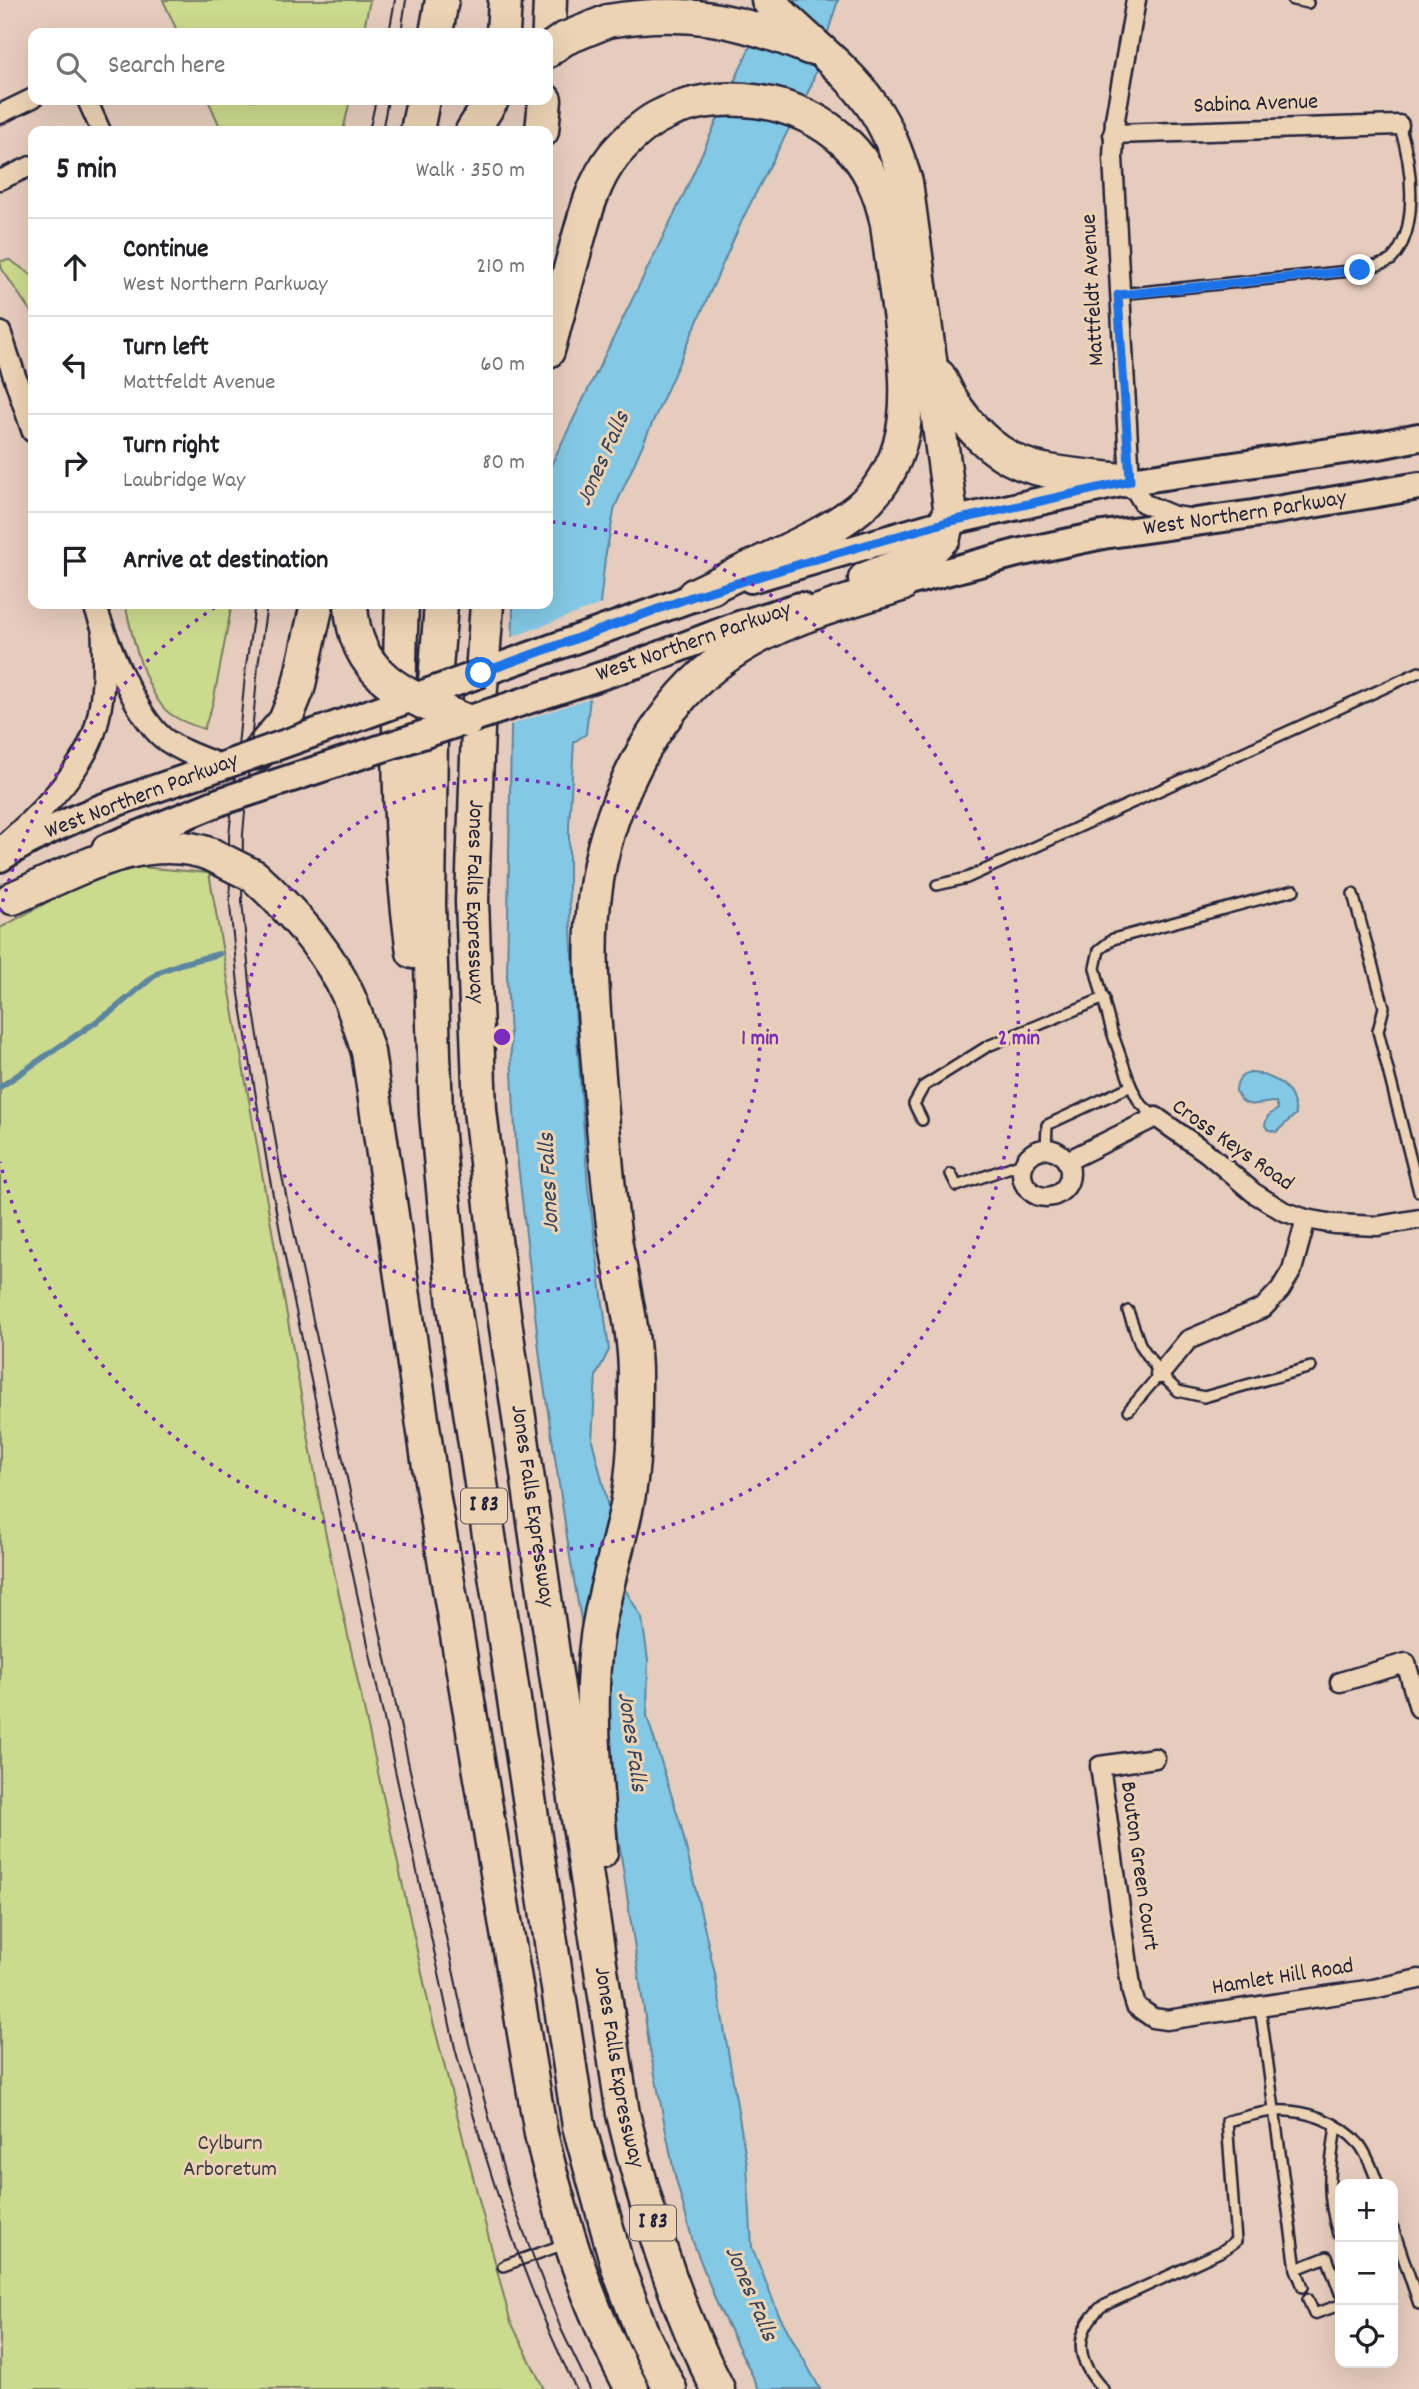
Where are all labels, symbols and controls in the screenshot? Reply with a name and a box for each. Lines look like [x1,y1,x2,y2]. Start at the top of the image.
search box [28,28,553,105]
icon: search [52,48,90,86]
text: Search here [108,48,226,85]
street label: Sabina Avenue [1193,86,1319,124]
text: 5 min [56,150,117,193]
text: Walk · 350 m [416,155,525,188]
street label: Mattfeldt Avenue [1074,213,1114,367]
text: Continue [123,232,208,269]
icon: ahead [56,248,94,286]
text: 210 m [476,251,525,284]
route end [1344,254,1375,285]
text: West Northern Parkway [123,269,328,302]
text: Turn left [123,330,209,367]
icon: left [56,346,94,384]
text: 60 m [480,349,525,382]
text: Mattfeldt Avenue [123,367,275,400]
water label: Jones Falls [568,406,640,512]
text: Turn right [123,428,220,465]
icon: right [56,444,94,482]
text: 80 m [482,447,525,480]
text: Laubridge Way [123,465,245,498]
street label: West Northern Parkway [1141,482,1349,546]
icon: arrive [56,542,94,580]
text: Arrive at destination [123,543,328,580]
street label: West Northern Parkway [592,594,797,692]
route start [465,657,496,688]
street label: West Northern Parkway [41,745,244,849]
street label: Jones Falls Expressway [456,799,492,1005]
centre of rings [490,1025,514,1049]
text: 1 min [741,1025,779,1055]
text: 2 min [998,1025,1040,1055]
street label: Cross Keys Road [1164,1092,1300,1200]
water label: Jones Falls [530,1131,570,1234]
street label: Jones Falls Expressway [501,1403,563,1610]
road number: I 83 [461,1488,507,1524]
water label: Jones Falls [607,1690,655,1795]
street label: Bouton Green Court [1110,1779,1166,1953]
street label: Hamlet Hill Road [1210,1951,1356,2005]
street label: Jones Falls Expressway [584,1964,653,2172]
park label: Cylburn Arboretum [183,2128,277,2187]
map controls [1335,2179,1398,2368]
button: + [1335,2179,1398,2242]
road number: I 83 [630,2206,676,2240]
water label: Jones Falls [715,2241,786,2348]
button: − [1335,2242,1398,2305]
button: locate [1335,2305,1398,2368]

